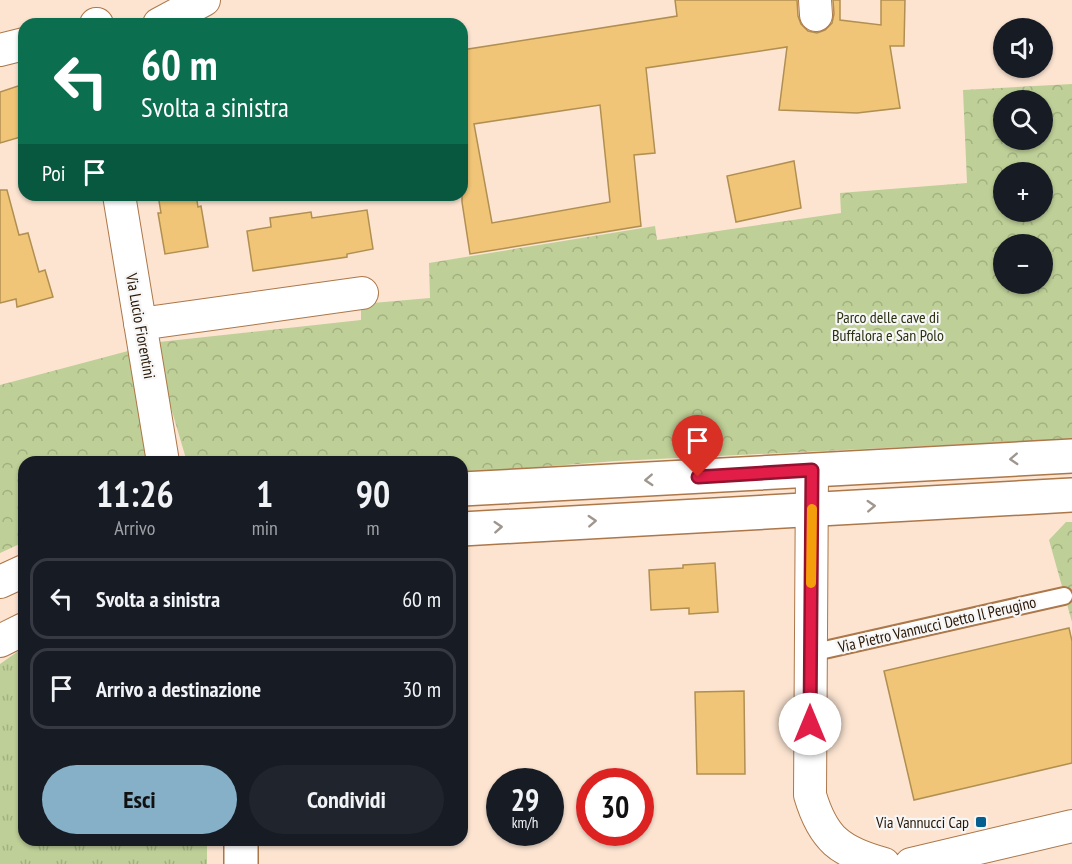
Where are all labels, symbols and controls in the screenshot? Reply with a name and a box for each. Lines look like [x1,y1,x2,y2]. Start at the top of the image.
map controls [993,18,1053,294]
button: sound [993,18,1053,78]
text: 60 m [141,37,218,92]
icon: left [42,42,120,120]
text: Svolta a sinistra [141,90,289,124]
button: search [993,90,1053,150]
icon: arrive [78,156,111,189]
text: Poi [42,159,66,187]
button: + [993,162,1053,222]
button: − [993,234,1053,294]
street label: Via Lucio Fiorentini [122,271,160,380]
park label: Parco delle cave di Buffalora e San Polo [832,307,944,345]
pin [672,415,723,477]
icon: arrive [681,424,714,457]
one-way arrow [1009,452,1018,465]
text: 11:26 [96,470,174,517]
text: 1 [256,470,273,517]
text: 90 [356,470,390,517]
one-way arrow [645,473,654,486]
one-way arrow [866,500,875,513]
text: Arrivo [114,515,155,541]
text: min [252,515,278,541]
text: m [366,515,379,541]
one-way arrow [588,515,597,528]
one-way arrow [493,521,502,534]
icon: left [45,582,78,615]
text: Svolta a sinistra [96,585,220,613]
text: 60 m [402,585,441,613]
street label: Via Pietro Vannucci Detto Il Perugino [835,591,1038,657]
icon: arrive [45,672,78,705]
text: Arrivo a destinazione [96,675,261,703]
text: 30 m [402,675,441,703]
position arrow [778,692,842,756]
button: Esci [42,765,237,834]
button: Condividi [249,765,444,834]
speed limit sign: 30 [576,768,654,846]
text: 29 [511,780,539,819]
place label: Via Vannucci Cap [875,812,969,832]
text: km/h [512,813,538,832]
marker: Via Vannucci Cap [974,815,988,829]

